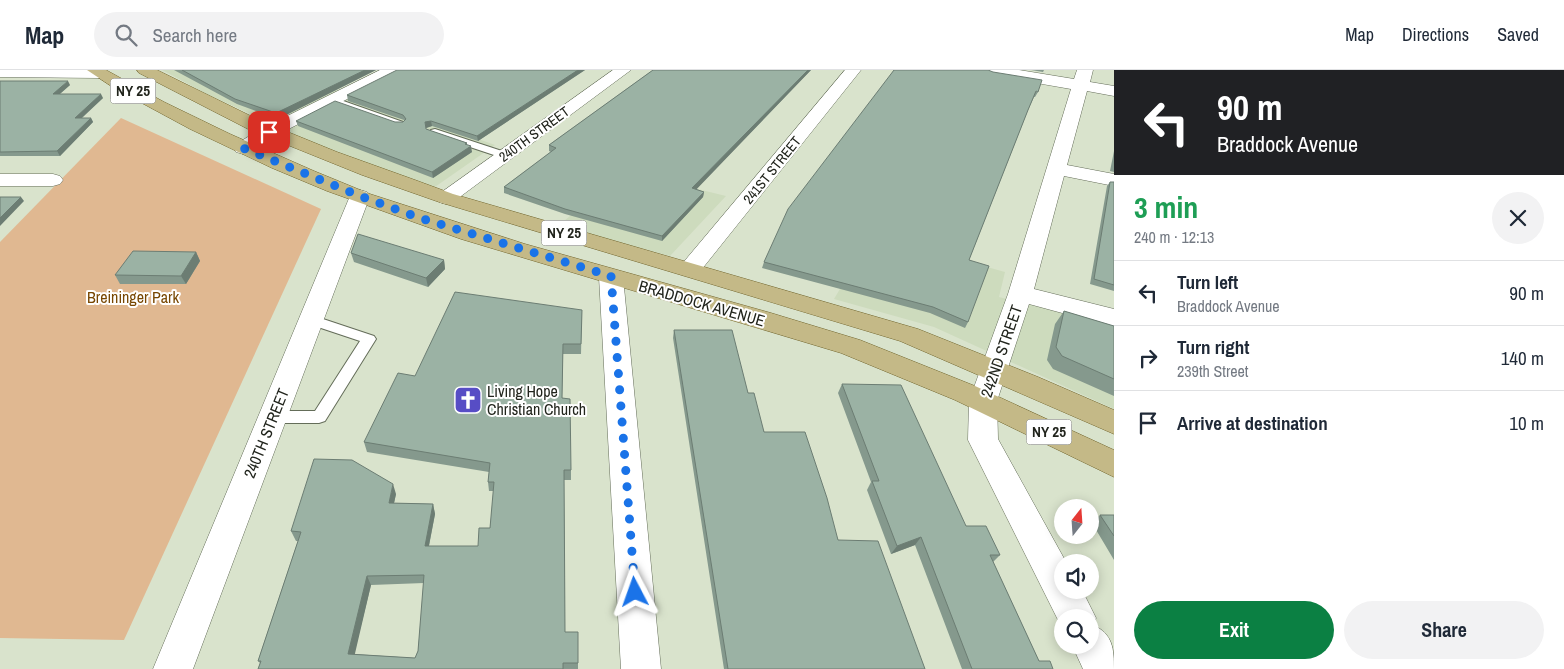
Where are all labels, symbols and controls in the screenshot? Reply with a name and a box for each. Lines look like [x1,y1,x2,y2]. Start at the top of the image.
search box [94,12,444,57]
text: Map [25,19,64,51]
icon: search [112,21,140,49]
text: Search here [152,22,237,48]
text: Map [1345,22,1374,47]
text: Directions [1402,22,1469,47]
text: Saved [1497,22,1539,47]
road number: NY 25 [110,78,156,104]
text: 90 m [1217,84,1282,131]
icon: left [1134,90,1199,155]
street label: 240TH STREET [495,102,573,166]
pin [248,111,290,153]
icon: arrive [255,118,283,146]
text: Braddock Avenue [1217,129,1358,159]
street label: 241ST STREET [739,132,805,208]
text: 3 min [1134,187,1198,227]
button: close [1492,192,1544,244]
road number: NY 25 [542,220,586,246]
text: 240 m · 12:13 [1134,226,1214,248]
text: Turn left [1177,269,1238,295]
street label: BRADDOCK AVENUE [636,274,768,332]
icon: left [1134,279,1162,307]
text: 90 m [1509,280,1544,306]
park label: Breininger Park [87,286,179,308]
text: Braddock Avenue [1177,295,1280,317]
street label: 242ND STREET [975,302,1027,400]
text: Turn right [1177,334,1249,360]
icon: right [1134,344,1162,372]
text: 140 m [1501,345,1544,371]
text: 239th Street [1177,360,1249,382]
place label: Living Hope Christian Church [487,380,586,420]
street label: 240TH STREET [238,385,294,481]
church icon: Living Hope Christian Church [453,385,483,415]
icon: arrive [1134,409,1162,437]
text: Arrive at destination [1177,410,1328,436]
text: 10 m [1509,410,1544,436]
road number: NY 25 [1026,420,1072,444]
north arrow [1054,499,1099,544]
map controls [1054,499,1099,654]
button: sound [1054,554,1099,599]
position arrow [608,565,660,617]
button: Exit [1134,601,1334,659]
button: Share [1344,601,1544,659]
button: search [1054,609,1099,654]

